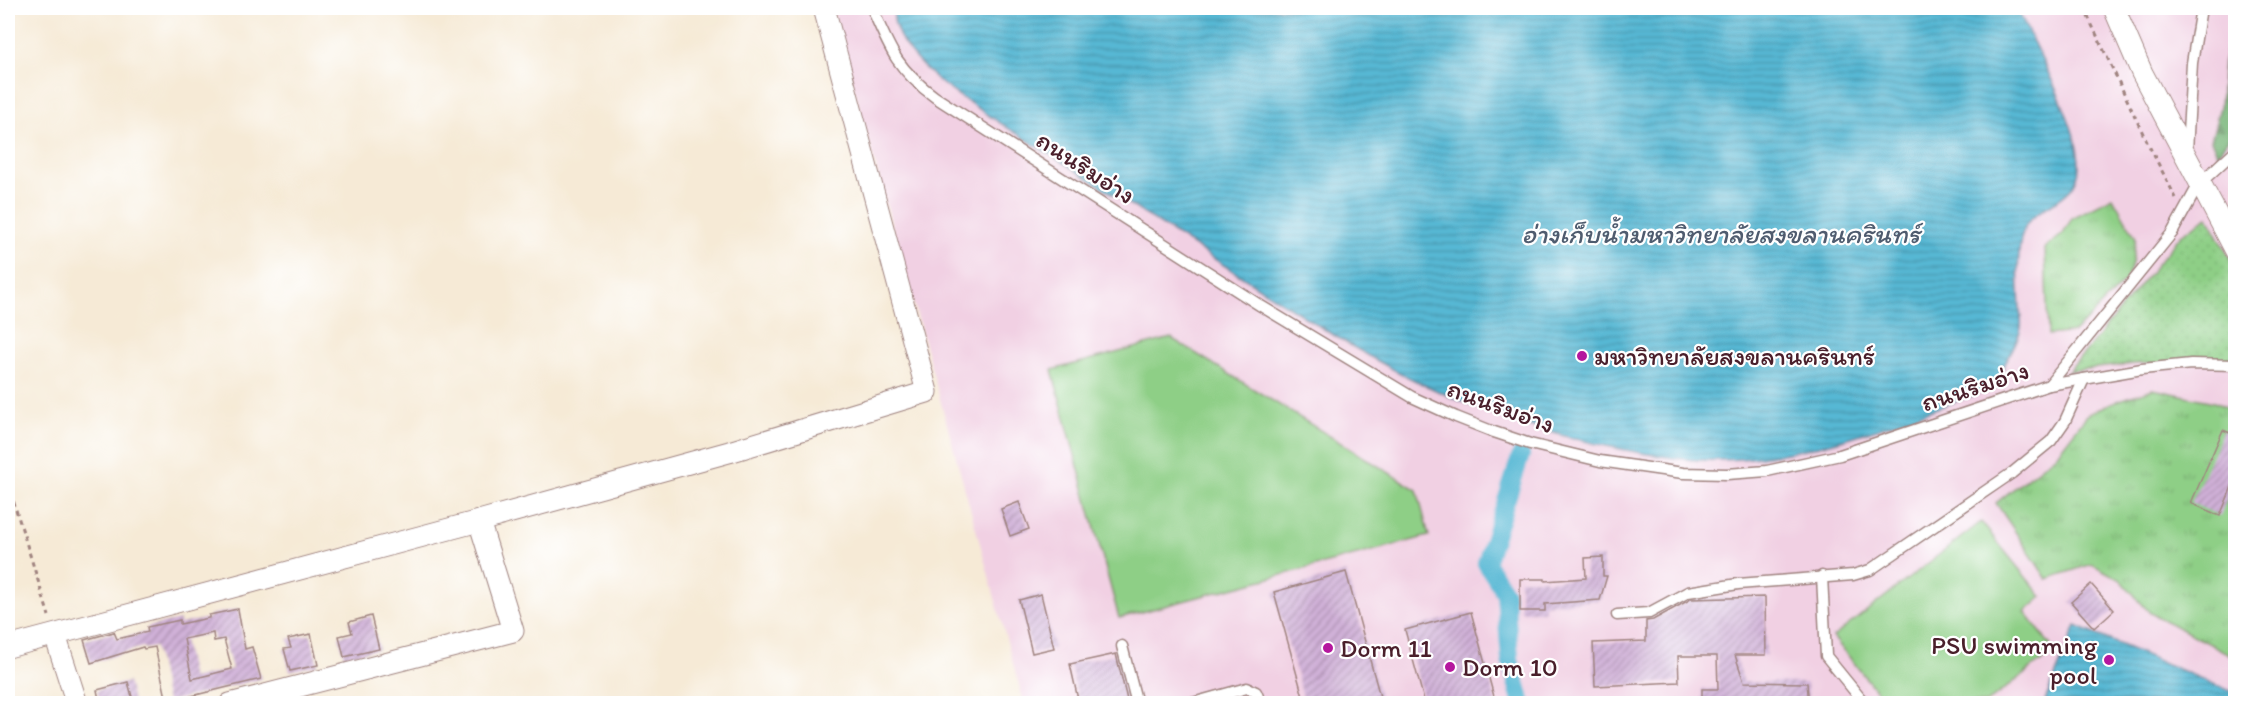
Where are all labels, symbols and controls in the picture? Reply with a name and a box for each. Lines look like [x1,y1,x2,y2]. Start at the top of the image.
street label: ถนนริมอ่าง [1030,123,1142,211]
water label: อ่างเก็บน้ำมหาวิทยาลัยสงขลานครินทร์ [1522,216,1923,250]
place label: มหาวิทยาลัยสงขลานครินทร์ [1594,340,1875,372]
marker: มหาวิทยาลัยสงขลานครินทร์ [1575,349,1589,363]
street label: ถนนริมอ่าง [1917,354,2033,418]
street label: ถนนริมอ่าง [1443,372,1559,440]
place label: PSU swimming pool [1931,629,2098,691]
place label: Dorm 11 [1340,632,1432,664]
marker: Dorm 11 [1321,641,1335,655]
place label: Dorm 10 [1462,651,1558,683]
marker: PSU swimming pool [2102,653,2116,667]
marker: Dorm 10 [1443,660,1457,674]

